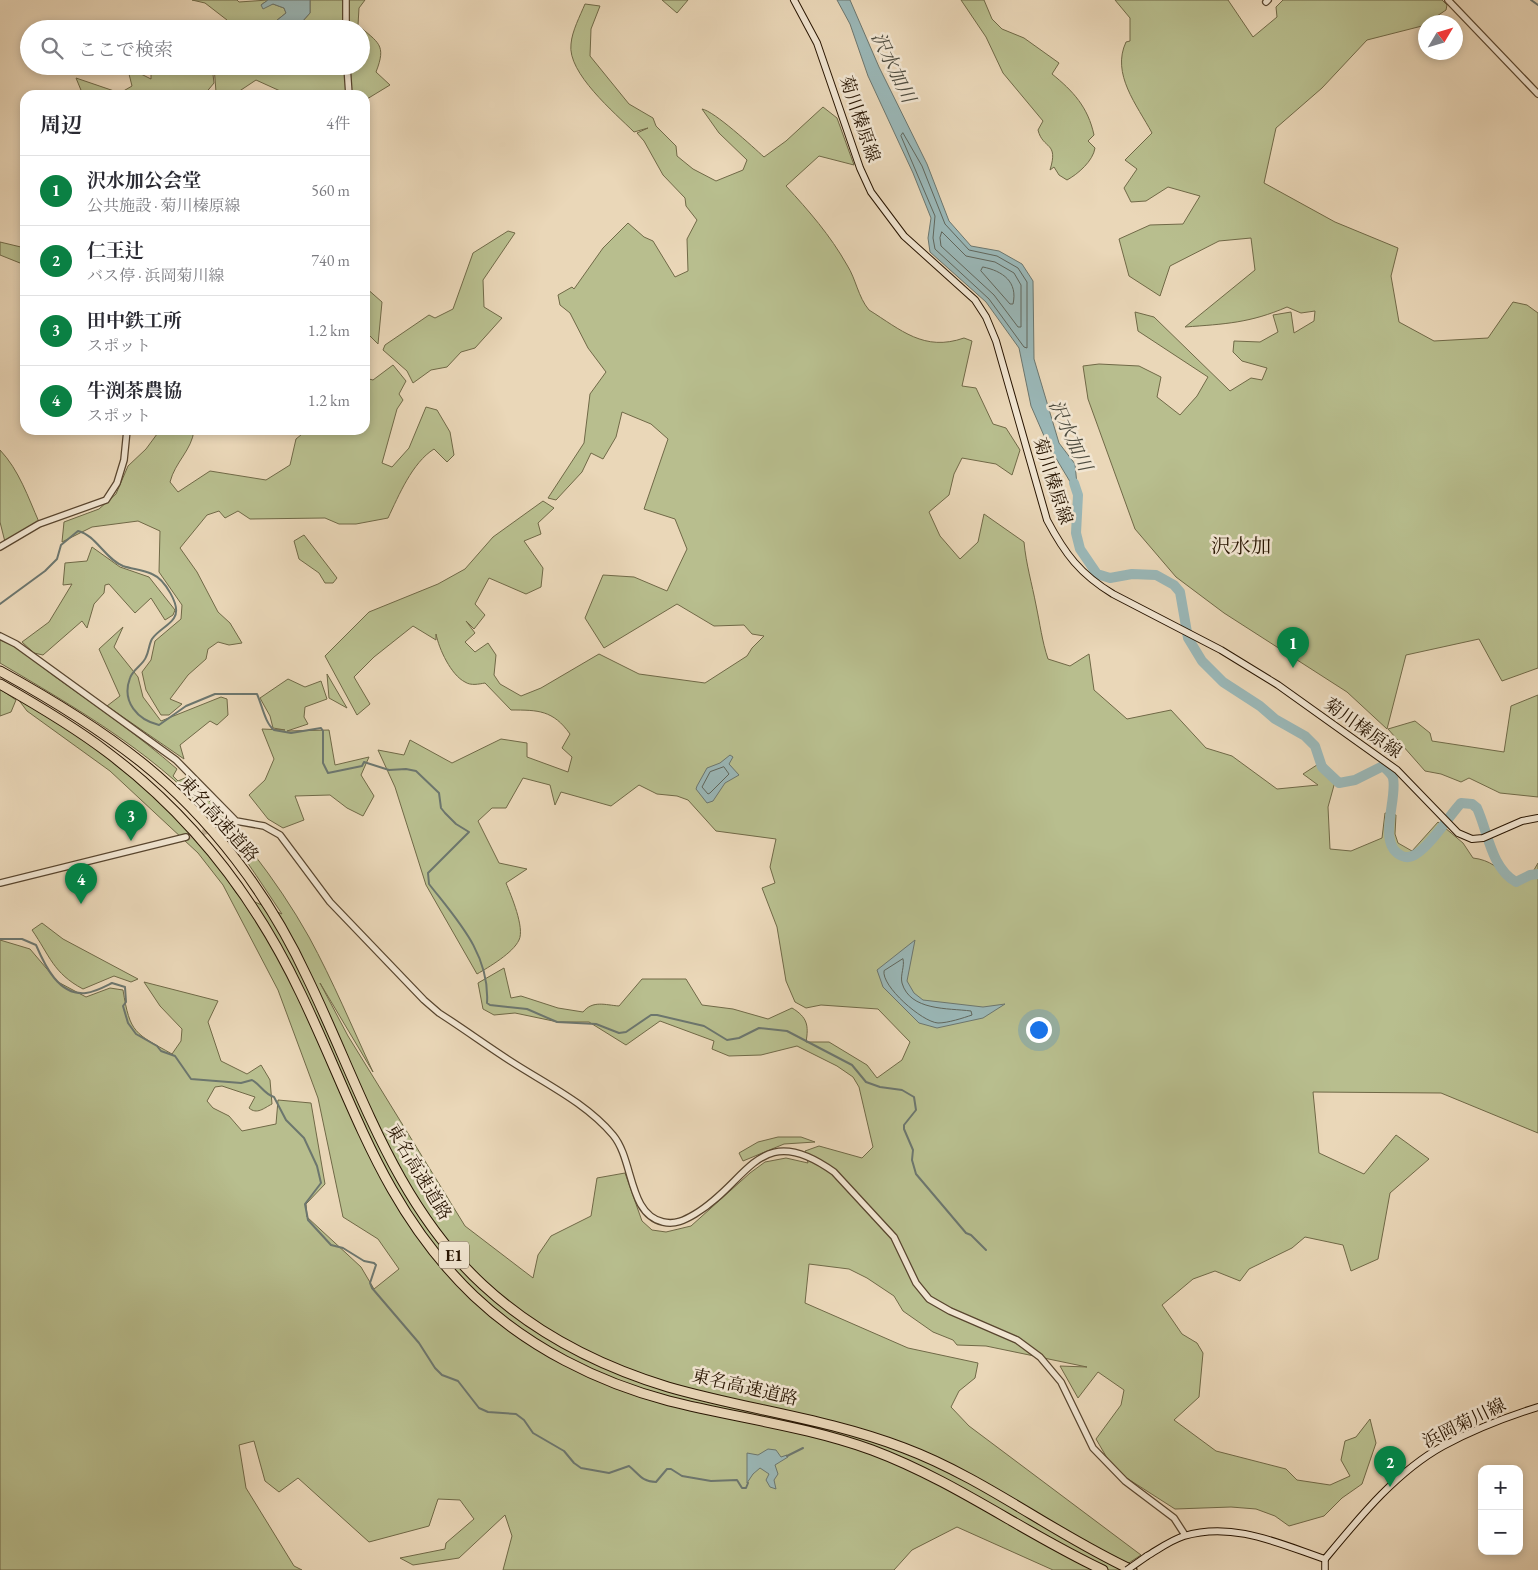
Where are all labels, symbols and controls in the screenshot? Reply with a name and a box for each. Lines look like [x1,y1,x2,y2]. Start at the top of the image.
north arrow [1418,15,1463,60]
search box [20,20,370,75]
water label: 沢水加川 [866,28,922,109]
icon: search [38,34,66,62]
text: ここで検索 [78,37,173,62]
street label: 菊川榛原線 [835,73,886,165]
text: 周辺 [40,111,82,138]
text: 4件 [326,113,350,134]
text: 沢水加公会堂 [87,168,201,193]
text: 1 [52,180,60,201]
text: 560 m [311,180,350,201]
text: 公共施設 · 菊川榛原線 [87,195,241,216]
text: 仁王辻 [87,238,144,263]
text: 2 [52,250,60,271]
text: 740 m [311,250,350,271]
text: バス停 · 浜岡菊川線 [87,265,225,286]
text: 田中鉄工所 [87,308,182,333]
text: 3 [52,320,60,341]
text: 1.2 km [308,320,350,341]
text: スポット [87,335,151,356]
text: 牛渕茶農協 [87,378,182,403]
text: 4 [52,390,60,411]
text: 1.2 km [308,390,350,411]
water label: 沢水加川 [1043,395,1099,477]
text: スポット [87,405,151,426]
street label: 菊川榛原線 [1029,434,1078,527]
district label: 沢水加 [1211,533,1271,559]
pin: 1 [1277,627,1309,668]
street label: 菊川榛原線 [1320,692,1407,763]
street label: 東名高速道路 [175,771,264,866]
pin: 3 [115,800,147,841]
pin: 4 [65,863,97,904]
your location [1026,1017,1052,1043]
street label: 東名高速道路 [382,1120,457,1224]
road number: E1 [439,1242,469,1268]
street label: 東名高速道路 [690,1363,800,1410]
street label: 浜岡菊川線 [1418,1392,1509,1453]
pin: 2 [1374,1446,1406,1487]
map controls [1478,1465,1523,1555]
button: + [1478,1465,1523,1510]
button: − [1478,1510,1523,1555]

